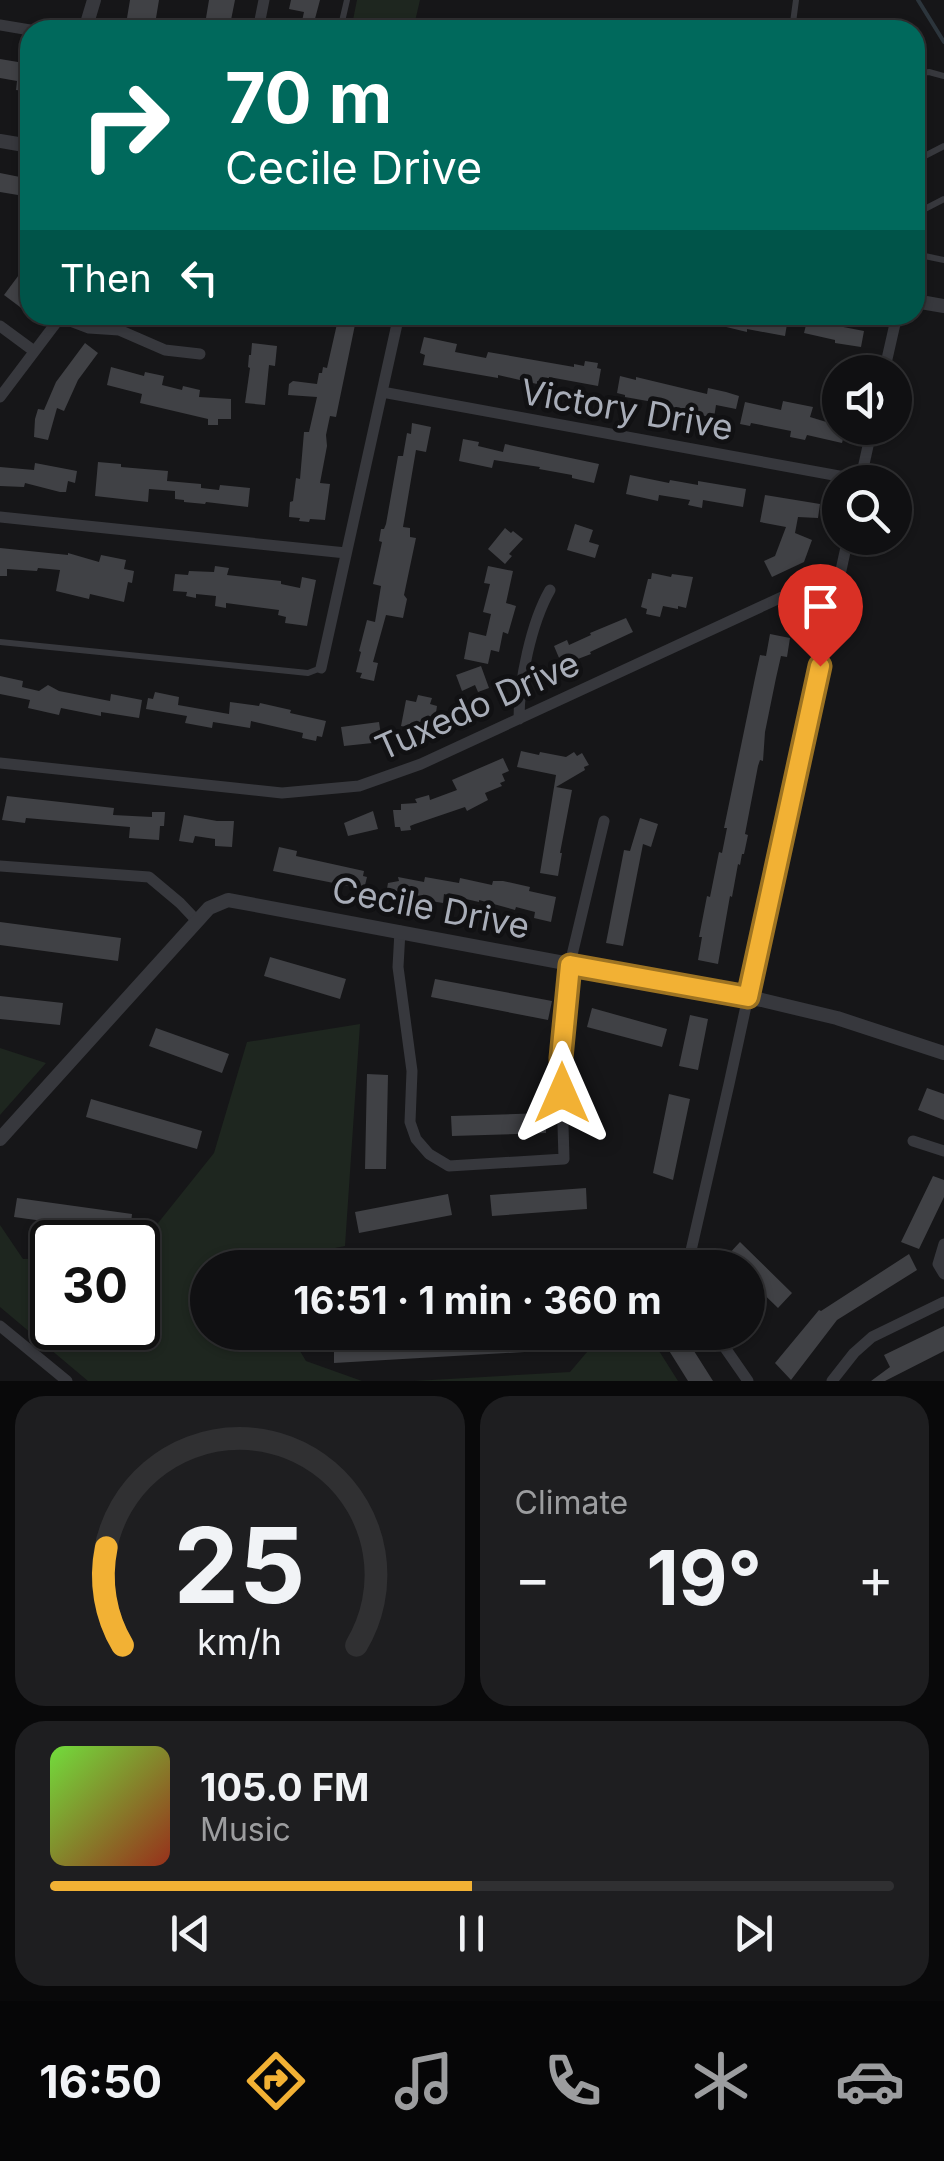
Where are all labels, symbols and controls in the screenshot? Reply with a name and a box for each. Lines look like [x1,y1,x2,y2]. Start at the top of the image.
text: 70 m [225,55,392,140]
icon: right [60,60,190,190]
text: Cecile Drive [225,140,482,195]
icon: left [172,250,227,305]
text: Then [60,255,152,301]
map controls [822,355,912,555]
button: sound [822,355,912,445]
street label: Victory Drive [518,370,736,448]
button: search [822,465,912,555]
pin [778,564,863,667]
icon: arrive [793,579,848,634]
street label: Tuxedo Drive [369,641,585,769]
street label: Cecile Drive [329,867,533,947]
position arrow [510,1041,614,1145]
speed limit sign: 30 [30,1220,160,1350]
text: 16:51 · 1 min · 360 m [293,1277,662,1323]
text: Climate [515,1483,628,1522]
text: 25 [174,1502,306,1628]
text: 19° [646,1532,762,1623]
text: − [515,1545,551,1611]
text: + [858,1545,894,1611]
text: km/h [197,1620,282,1664]
text: 105.0 FM [200,1764,369,1810]
text: Music [200,1810,291,1849]
icon: previous [163,1906,218,1961]
icon: pause [444,1906,499,1961]
icon: next [726,1906,781,1961]
icon: directions [241,2046,311,2116]
icon: music [389,2046,459,2116]
icon: phone [538,2046,608,2116]
icon: climate [686,2046,756,2116]
icon: car [835,2046,905,2116]
text: 16:50 [39,2054,162,2109]

